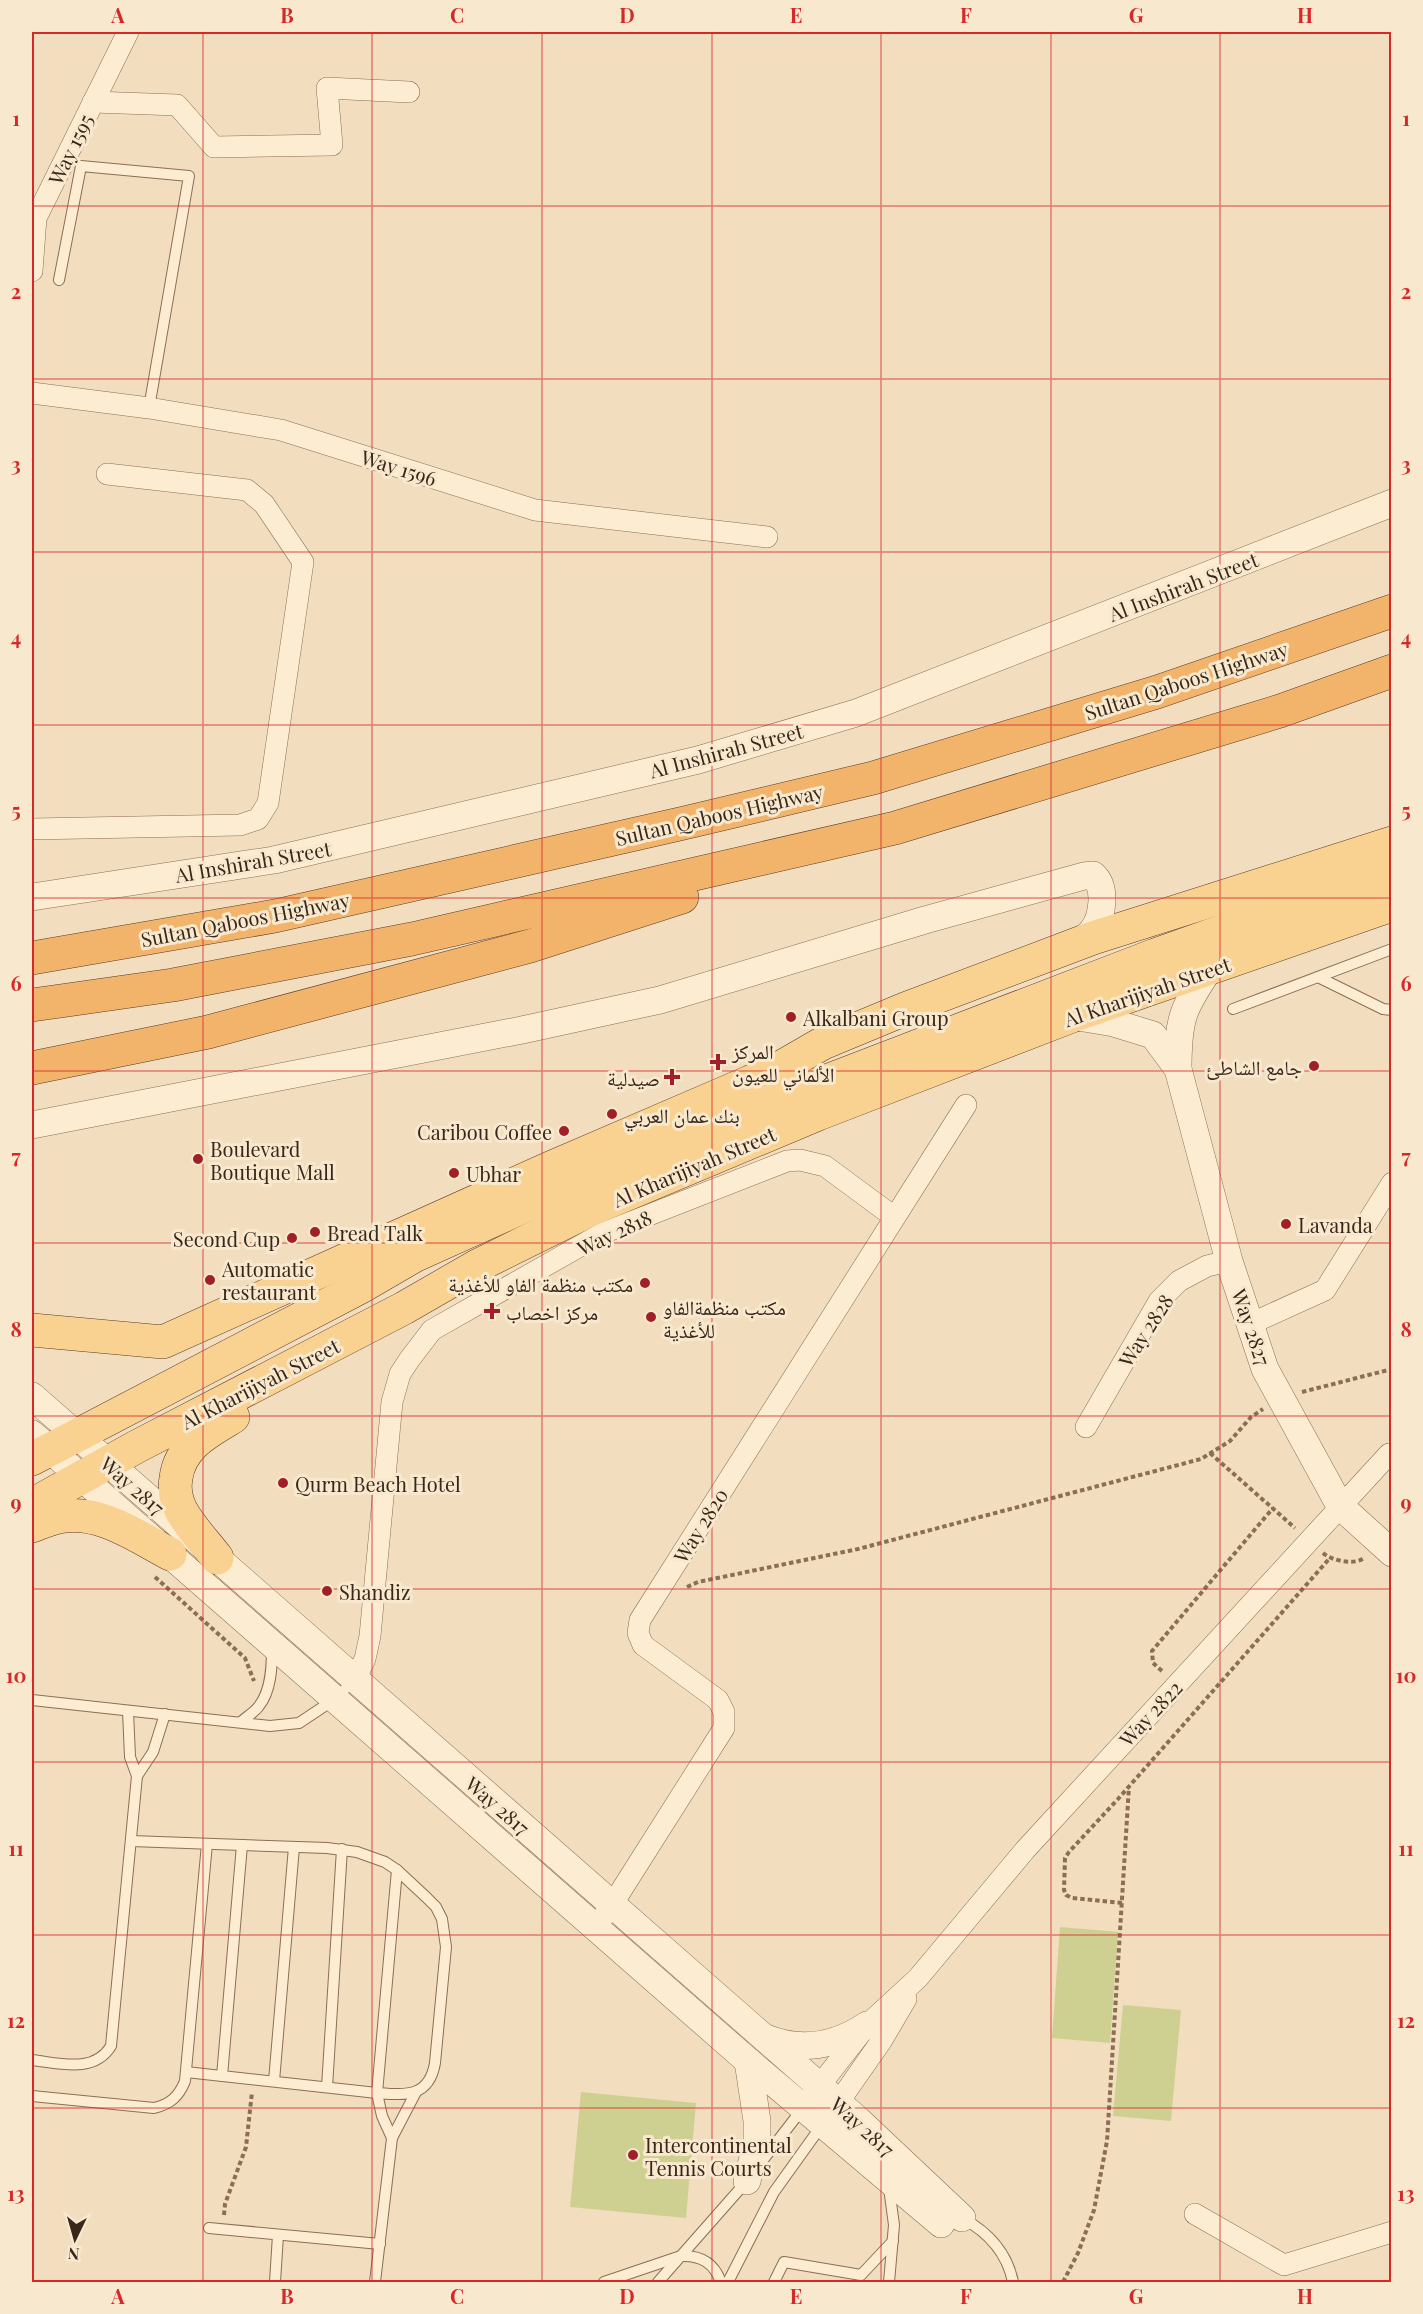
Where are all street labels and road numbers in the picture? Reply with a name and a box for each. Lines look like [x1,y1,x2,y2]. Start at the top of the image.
street label: Way 1595 [41,109,99,190]
street label: Way 1596 [357,442,440,491]
street label: Al Inshirah Street [1104,545,1262,627]
street label: Sultan Qaboos Highway [1081,634,1291,726]
street label: Al Inshirah Street [645,716,807,784]
street label: Sultan Qaboos Highway [613,777,825,851]
street label: Al Inshirah Street [172,834,334,888]
street label: Sultan Qaboos Highway [138,885,352,953]
street label: Al Kharijiyah Street [1059,950,1235,1032]
street label: Al Kharijiyah Street [608,1119,780,1213]
street label: Way 2818 [571,1203,656,1261]
street label: Way 2827 [1226,1284,1278,1369]
street label: Way 2828 [1111,1288,1179,1372]
street label: Al Kharijiyah Street [175,1331,345,1435]
street label: Way 2817 [94,1449,171,1520]
street label: Way 2820 [666,1483,733,1568]
street label: Way 2822 [1112,1674,1187,1752]
street label: Way 2817 [459,1769,536,1840]
street label: Way 2817 [825,2090,901,2162]

